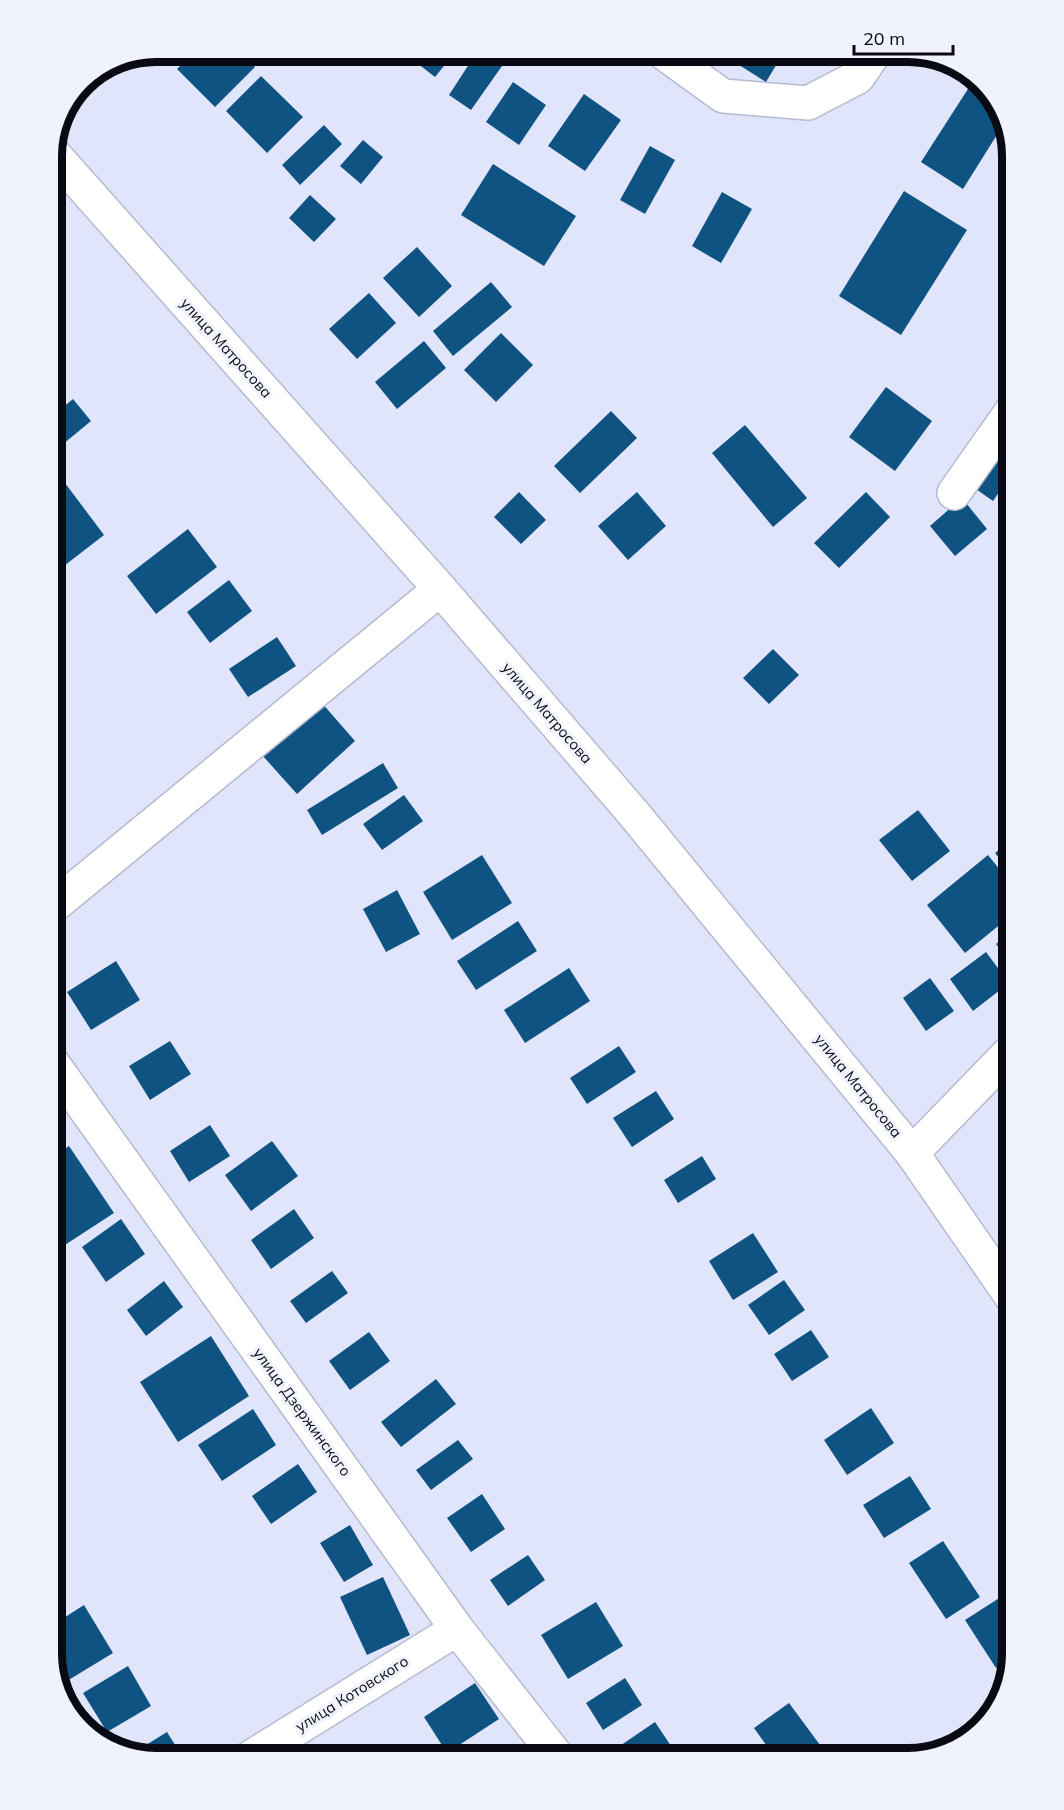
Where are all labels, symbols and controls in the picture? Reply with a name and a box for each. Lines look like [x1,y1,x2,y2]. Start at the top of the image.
scale bar [854,18,953,56]
text: 20 m [863,27,905,50]
street label: улица Матросова [176,294,276,402]
street label: улица Матросова [498,658,597,767]
street label: улица Матросова [811,1030,906,1141]
street label: улица Дзержинского [249,1344,356,1480]
street label: улица Котовского [292,1651,412,1736]

